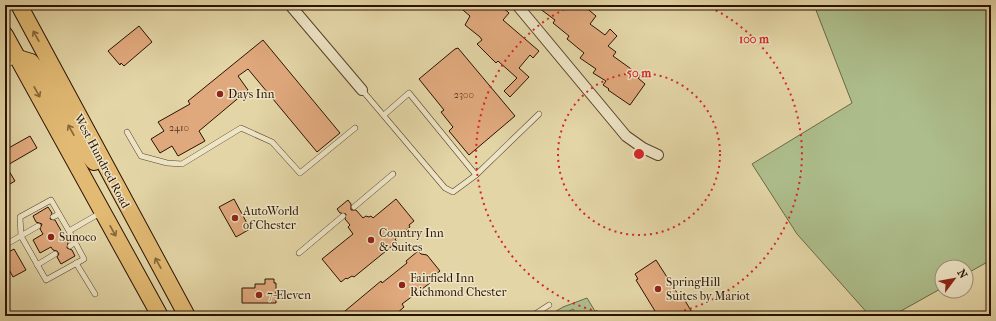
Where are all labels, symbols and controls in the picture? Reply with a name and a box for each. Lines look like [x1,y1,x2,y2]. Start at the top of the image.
one-way arrow [32,30,39,42]
text: 100 m [739,32,770,46]
text: 50 m [627,66,652,80]
one-way arrow [33,86,41,98]
place label: Days Inn [228,87,275,101]
marker: Days Inn [215,89,225,99]
house number: 2300 [454,89,474,101]
street label: West Hundred Road [71,111,133,211]
house number: 2410 [169,122,189,134]
one-way arrow [67,124,74,136]
centre of rings [632,147,646,161]
place label: AutoWorld of Chester [242,204,299,232]
marker: AutoWorld of Chester [230,213,240,223]
one-way arrow [109,224,117,236]
place label: Country Inn & Suites [379,226,444,254]
place label: Sunoco [59,230,96,244]
marker: Sunoco [46,232,56,242]
marker: Country Inn & Suites [366,235,376,245]
one-way arrow [153,257,161,269]
north arrow [934,259,974,299]
text: N [954,267,970,281]
place label: Fairfield Inn Richmond Chester [410,271,507,299]
place label: SpringHill Suites by Mariot [666,275,751,303]
marker: Fairfield Inn Richmond Chester [397,280,407,290]
marker: SpringHill Suites by Mariot [653,284,663,294]
place label: 7-Eleven [267,288,311,302]
marker: 7-Eleven [254,290,264,300]

